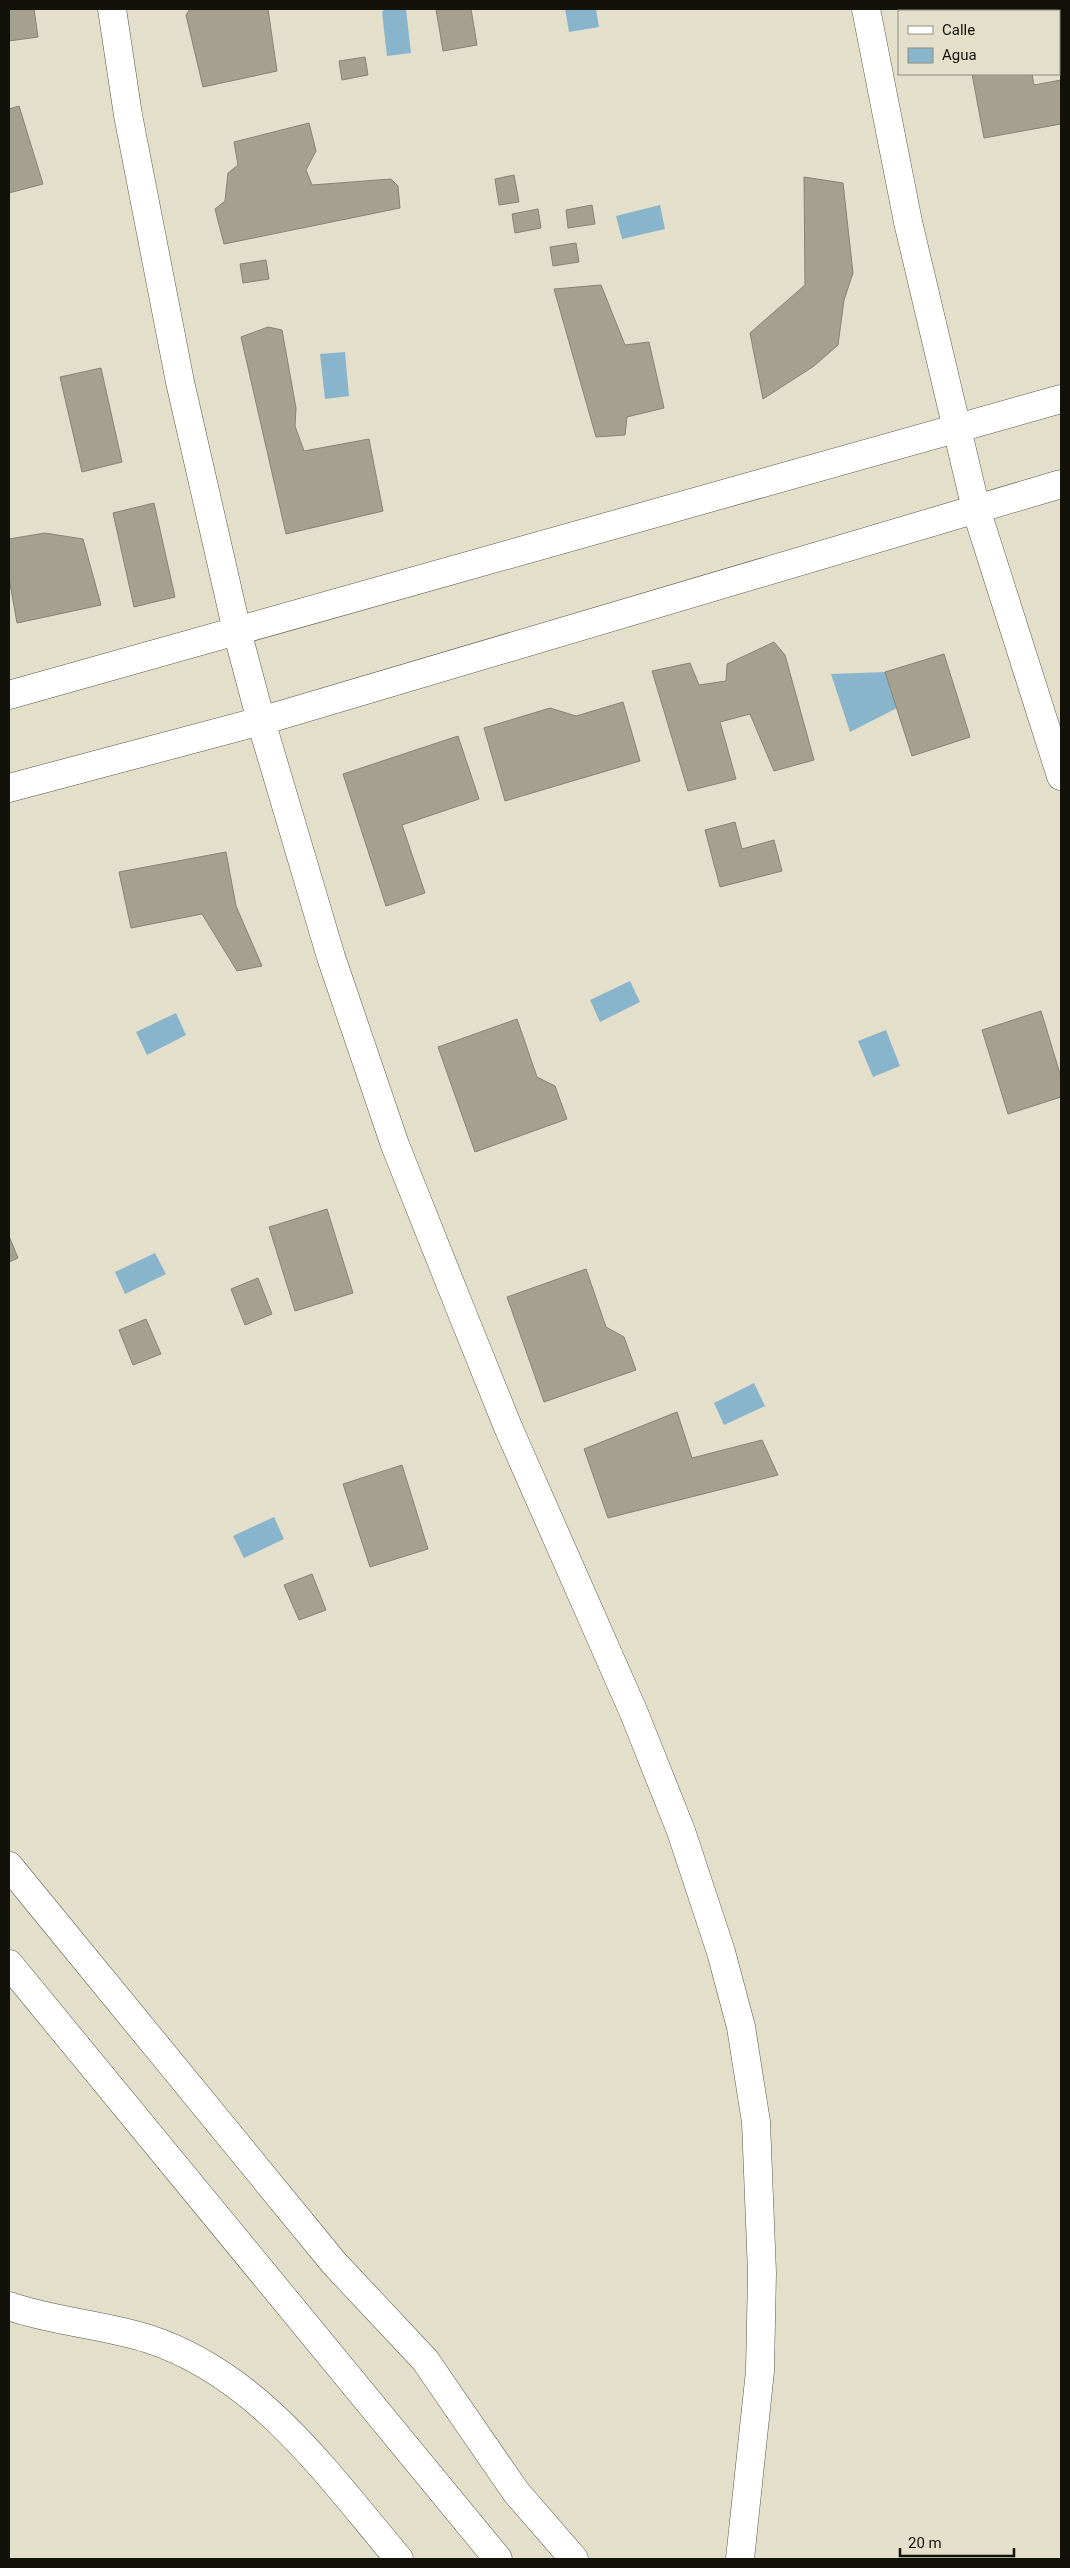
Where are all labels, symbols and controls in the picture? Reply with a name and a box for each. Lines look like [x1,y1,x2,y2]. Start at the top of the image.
legend [898,10,1060,75]
text: Calle [942,21,975,39]
text: Agua [942,46,977,64]
scale bar [900,2526,1014,2558]
text: 20 m [908,2534,942,2552]

